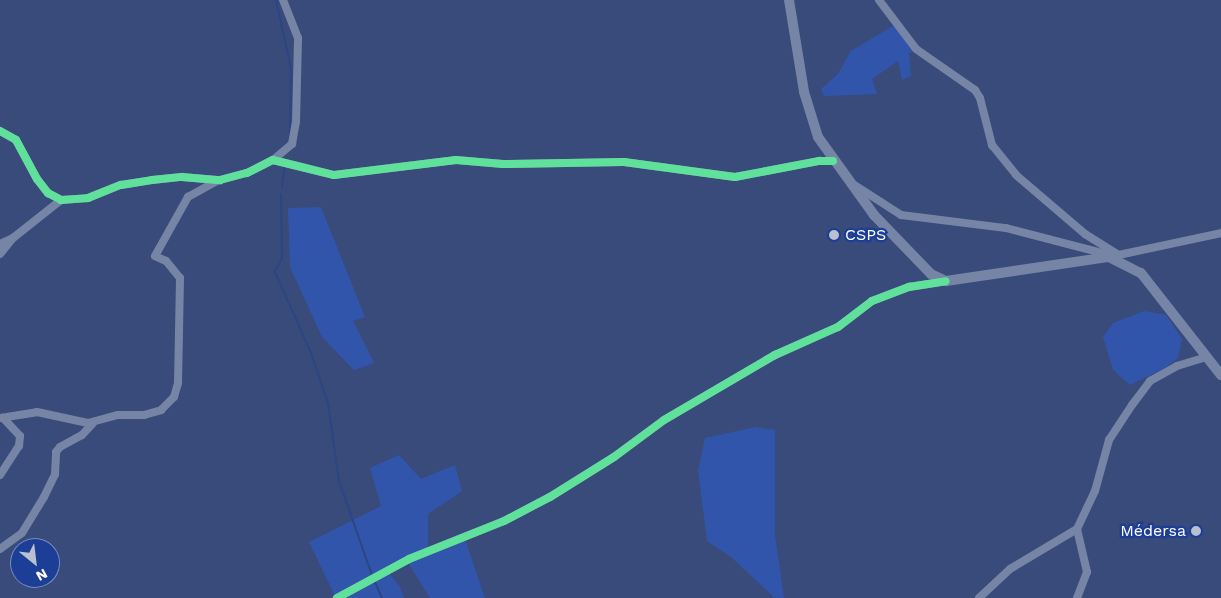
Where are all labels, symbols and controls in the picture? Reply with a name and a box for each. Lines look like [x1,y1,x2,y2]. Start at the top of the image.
place label: CSPS [845,225,886,245]
marker: CSPS [827,228,841,242]
place label: Médersa [1120,521,1186,541]
marker: Médersa [1190,525,1202,537]
north arrow [10,538,60,588]
text: N [33,566,50,585]

